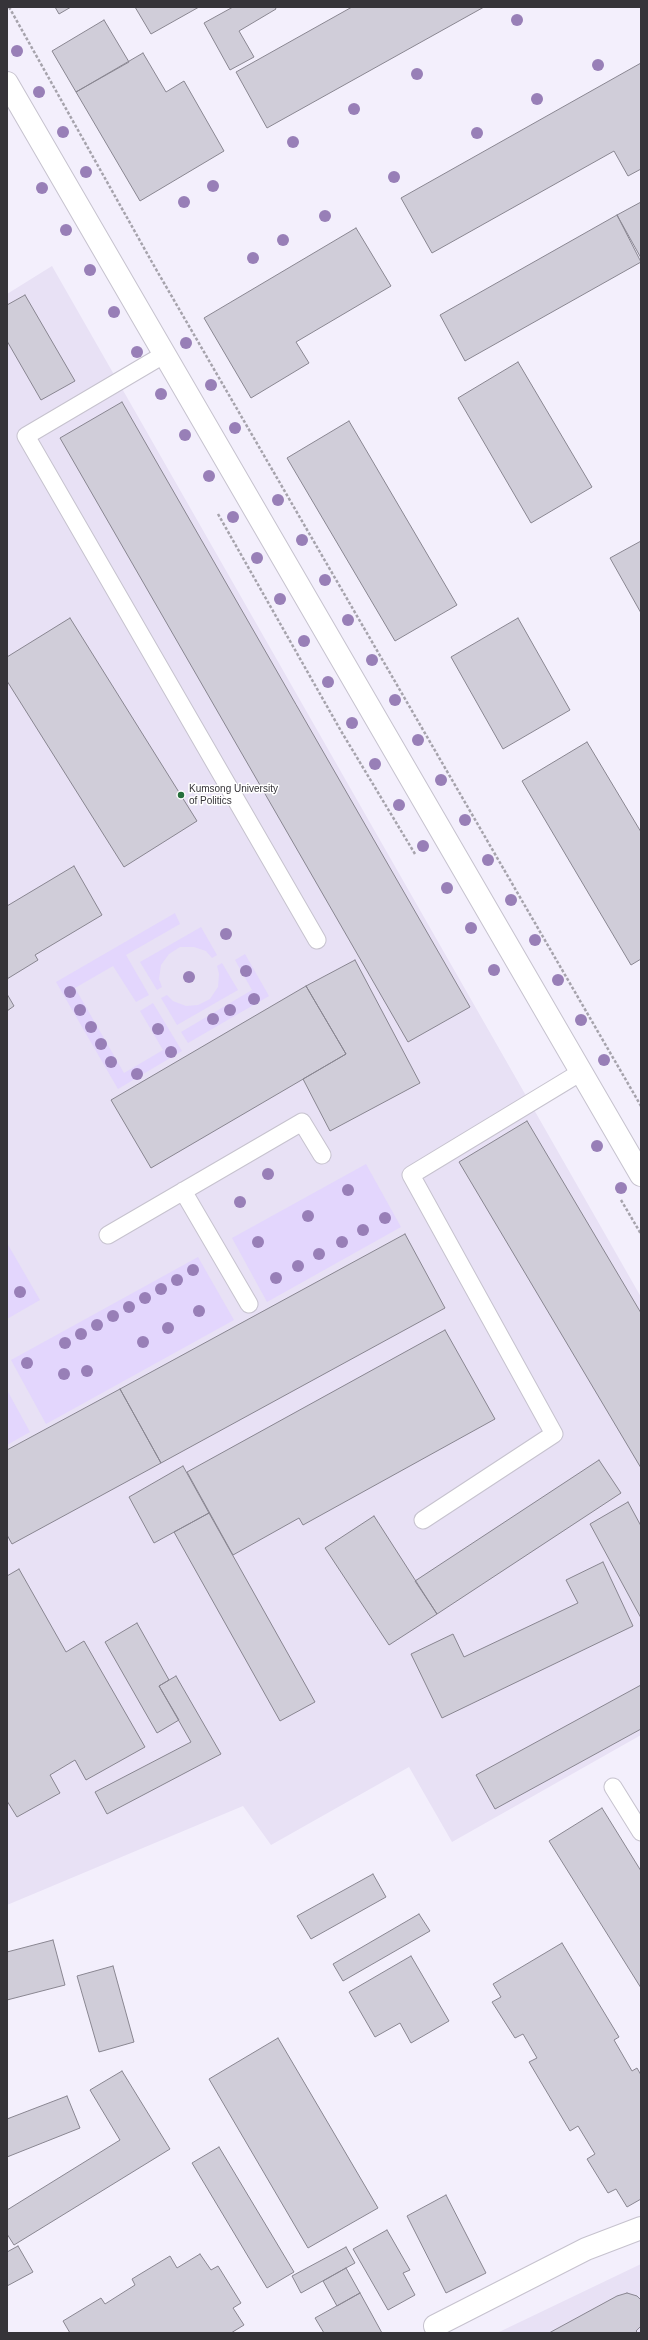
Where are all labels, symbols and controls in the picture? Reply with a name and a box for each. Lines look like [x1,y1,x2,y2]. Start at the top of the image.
place label: Kumsong University of Politics [189,783,278,806]
marker: Kumsong University of Politics [176,790,186,800]

